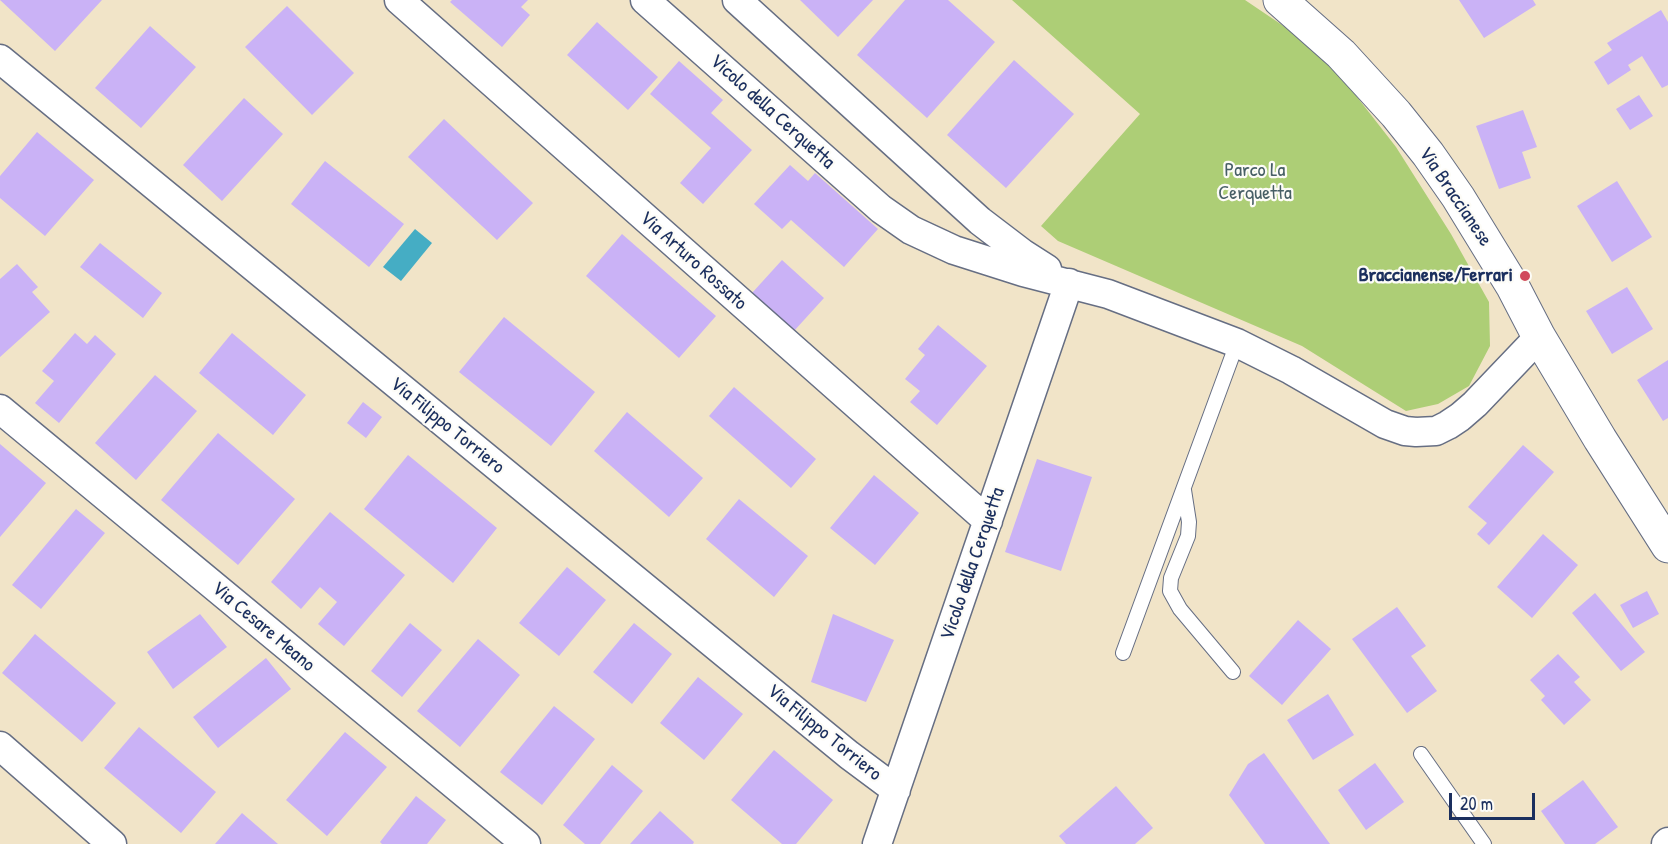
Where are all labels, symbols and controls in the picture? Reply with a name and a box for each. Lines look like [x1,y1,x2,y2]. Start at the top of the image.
street label: Vicolo della Cerquetta [705,50,839,174]
street label: Via Braccianese [1413,143,1497,251]
park label: Parco La Cerquetta [1218,159,1292,206]
street label: Via Arturo Rossato [634,207,752,315]
place label: Braccianense/Ferrari [1358,264,1513,288]
marker: Braccianense/Ferrari [1518,269,1532,283]
street label: Via Filippo Torriero [385,372,509,480]
street label: Vicolo della Cerquetta [936,485,1010,643]
street label: Via Cesare Meano [206,577,320,677]
street label: Via Filippo Torriero [762,679,886,787]
scale bar [1452,781,1538,819]
text: 20 m [1460,791,1493,816]

